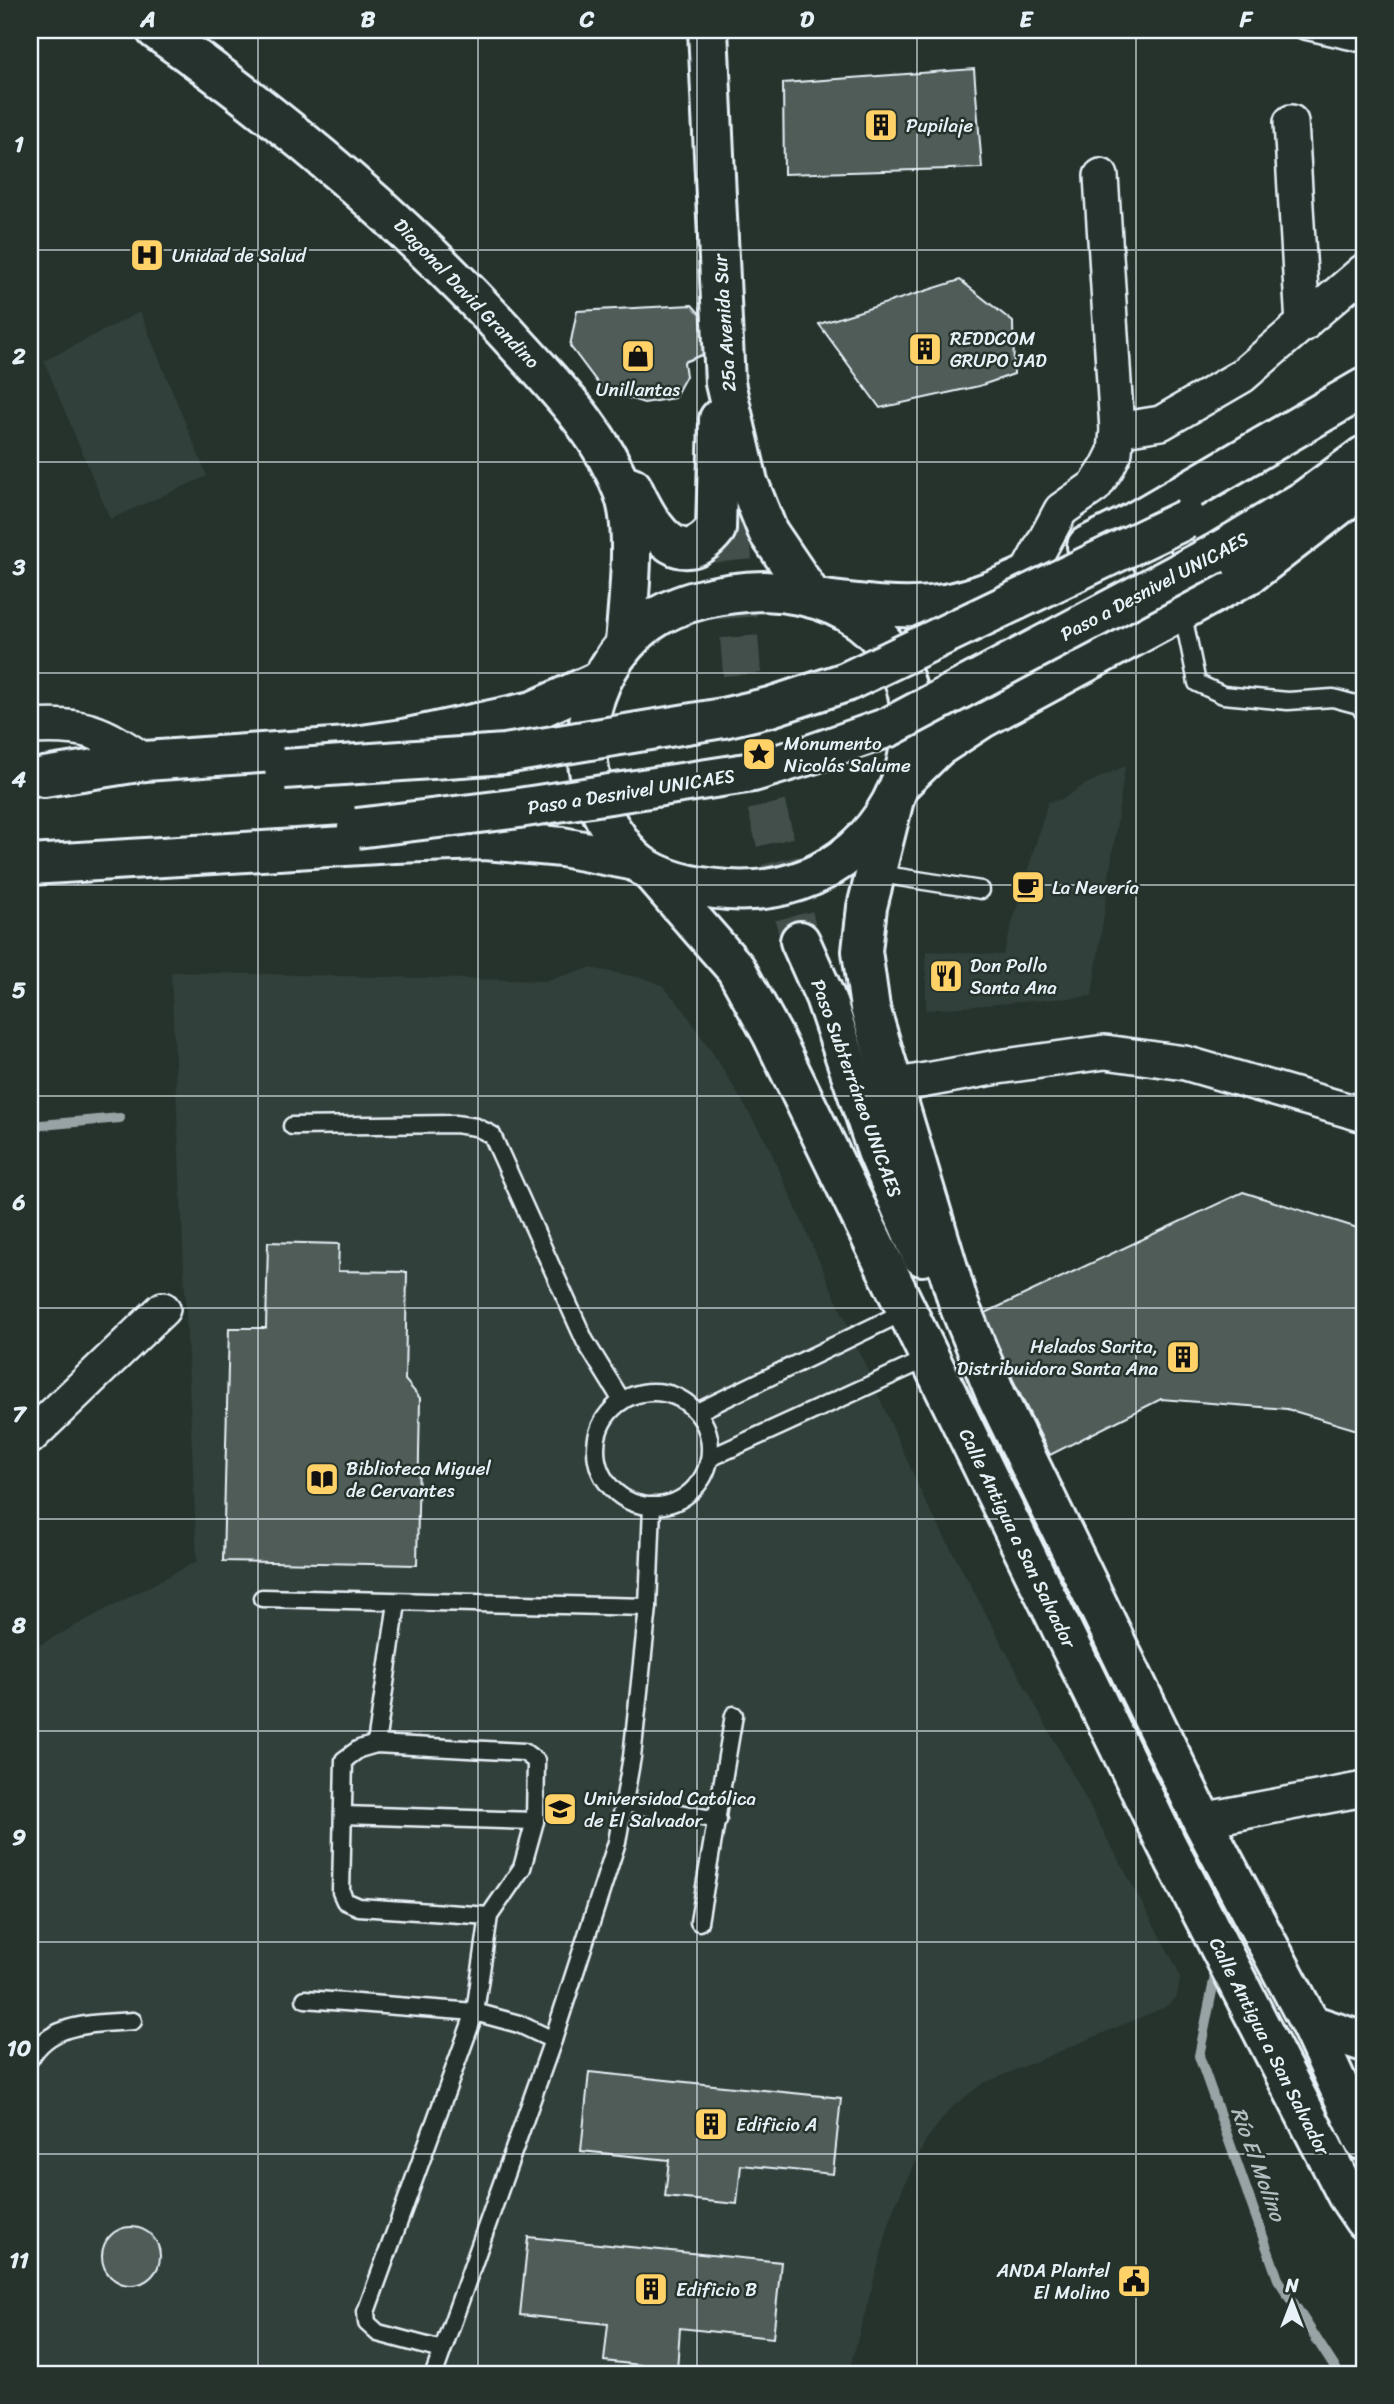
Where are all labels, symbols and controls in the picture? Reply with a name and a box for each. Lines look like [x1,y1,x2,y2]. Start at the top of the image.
text: A [139,0,156,40]
text: B [361,0,376,40]
text: C [579,0,595,40]
text: D [800,0,815,40]
text: E [1020,0,1035,40]
text: F [1239,0,1254,40]
building icon: Pupilaje [862,106,900,144]
place label: Pupilaje [906,109,973,142]
text: 1 [14,124,24,165]
street label: Diagonal David Grandino [385,210,548,377]
hospital icon: Unidad de Salud [128,236,166,274]
place label: Unidad de Salud [172,239,308,272]
street label: 25a Avenida Sur [703,252,746,393]
place label: REDDCOM GRUPO JAD [950,322,1047,377]
building icon: REDDCOM GRUPO JAD [906,330,944,368]
text: 2 [11,336,26,377]
shop icon: Unillantas [619,337,657,375]
place label: Unillantas [596,373,680,406]
street label: Paso a Desnivel UNICAES [1054,523,1254,650]
text: 3 [12,547,26,588]
place label: Monumento Nicolás Salume [784,727,911,782]
place icon: Monumento Nicolás Salume [740,735,778,773]
text: 4 [11,759,27,800]
street label: Paso a Desnivel UNICAES [525,759,737,824]
cafe icon: La Nevería [1009,868,1047,906]
place label: La Nevería [1052,871,1139,904]
place label: Don Pollo Santa Ana [970,949,1057,1004]
restaurant icon: Don Pollo Santa Ana [927,957,965,995]
text: 5 [12,970,26,1011]
street label: Paso Subterráneo UNICAES [802,974,911,1202]
text: 6 [11,1182,26,1223]
place label: Helados Sarita, Distribuidora Santa Ana [957,1330,1158,1385]
building icon: Helados Sarita, Distribuidora Santa Ana [1164,1338,1202,1376]
text: 7 [12,1394,27,1435]
street label: Calle Antigua a San Salvador [950,1423,1086,1655]
place label: Biblioteca Miguel de Cervantes [346,1452,491,1507]
library icon: Biblioteca Miguel de Cervantes [303,1460,341,1498]
text: 8 [11,1605,26,1646]
place label: Universidad Católica de El Salvador [584,1782,756,1837]
school or university icon: Universidad Católica de El Salvador [541,1790,579,1828]
text: 9 [12,1817,26,1858]
street label: Calle Antigua a San Salvador [1200,1931,1340,2162]
text: 10 [7,2028,32,2069]
water label: Río El Molino [1220,2101,1297,2229]
building icon: Edificio A [692,2105,730,2143]
place label: Edificio A [736,2108,817,2141]
text: 11 [9,2240,29,2281]
place label: ANDA Plantel El Molino [996,2254,1111,2309]
public building icon: ANDA Plantel El Molino [1115,2262,1153,2300]
north arrow [1258,2268,1328,2338]
text: N [1284,2269,1299,2302]
building icon: Edificio B [632,2270,670,2308]
place label: Edificio B [676,2273,757,2306]

